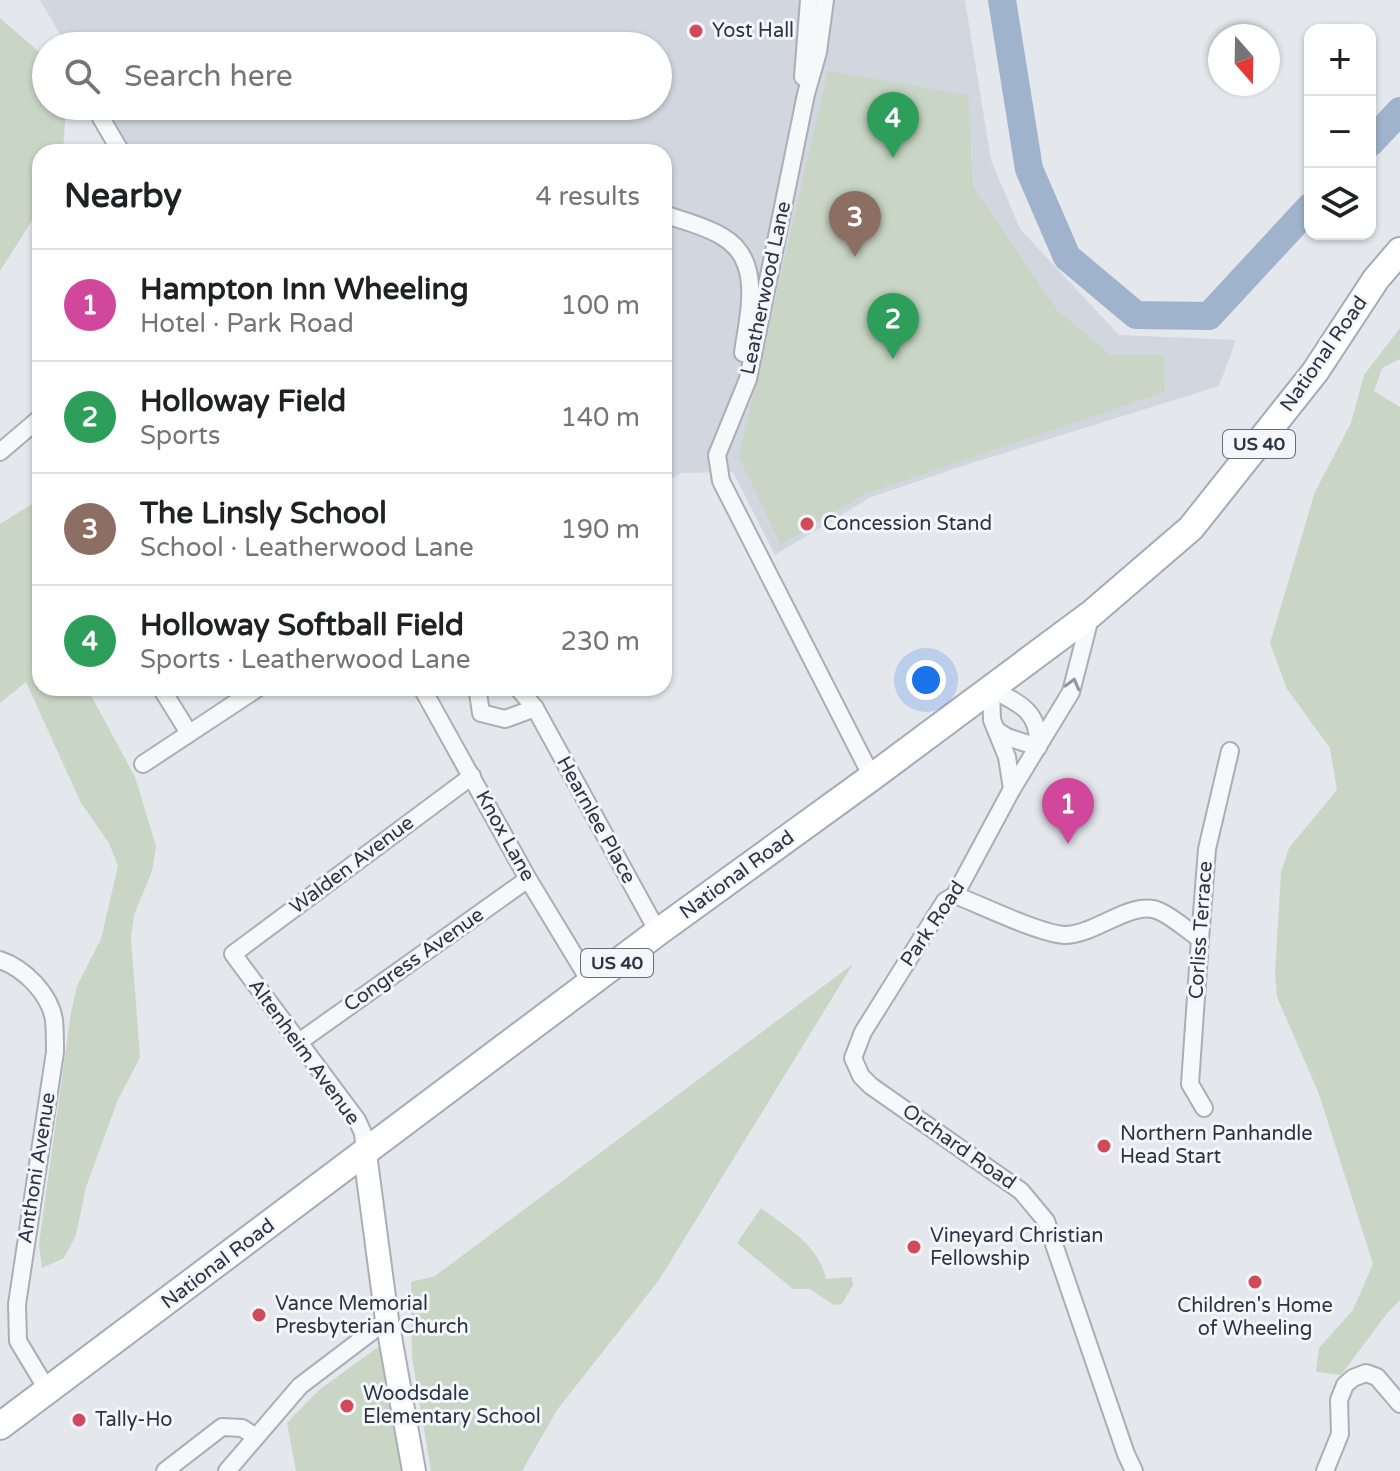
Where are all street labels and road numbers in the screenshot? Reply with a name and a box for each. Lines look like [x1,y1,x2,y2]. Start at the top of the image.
street label: Leatherwood Lane [736,199,796,377]
street label: National Road [1275,292,1373,416]
road number: US 40 [1223,430,1295,458]
street label: Hearnlee Place [551,752,641,888]
street label: Knox Lane [470,787,540,885]
street label: Walden Avenue [285,811,419,919]
street label: National Road [675,825,799,925]
street label: Corliss Terrace [1184,860,1218,1000]
street label: Park Road [896,877,970,971]
street label: Congress Avenue [339,903,489,1017]
road number: US 40 [581,949,653,977]
street label: Altenheim Avenue [243,974,365,1130]
street label: Anthoni Avenue [13,1091,61,1245]
street label: Orchard Road [898,1099,1020,1195]
street label: National Road [157,1214,279,1314]

